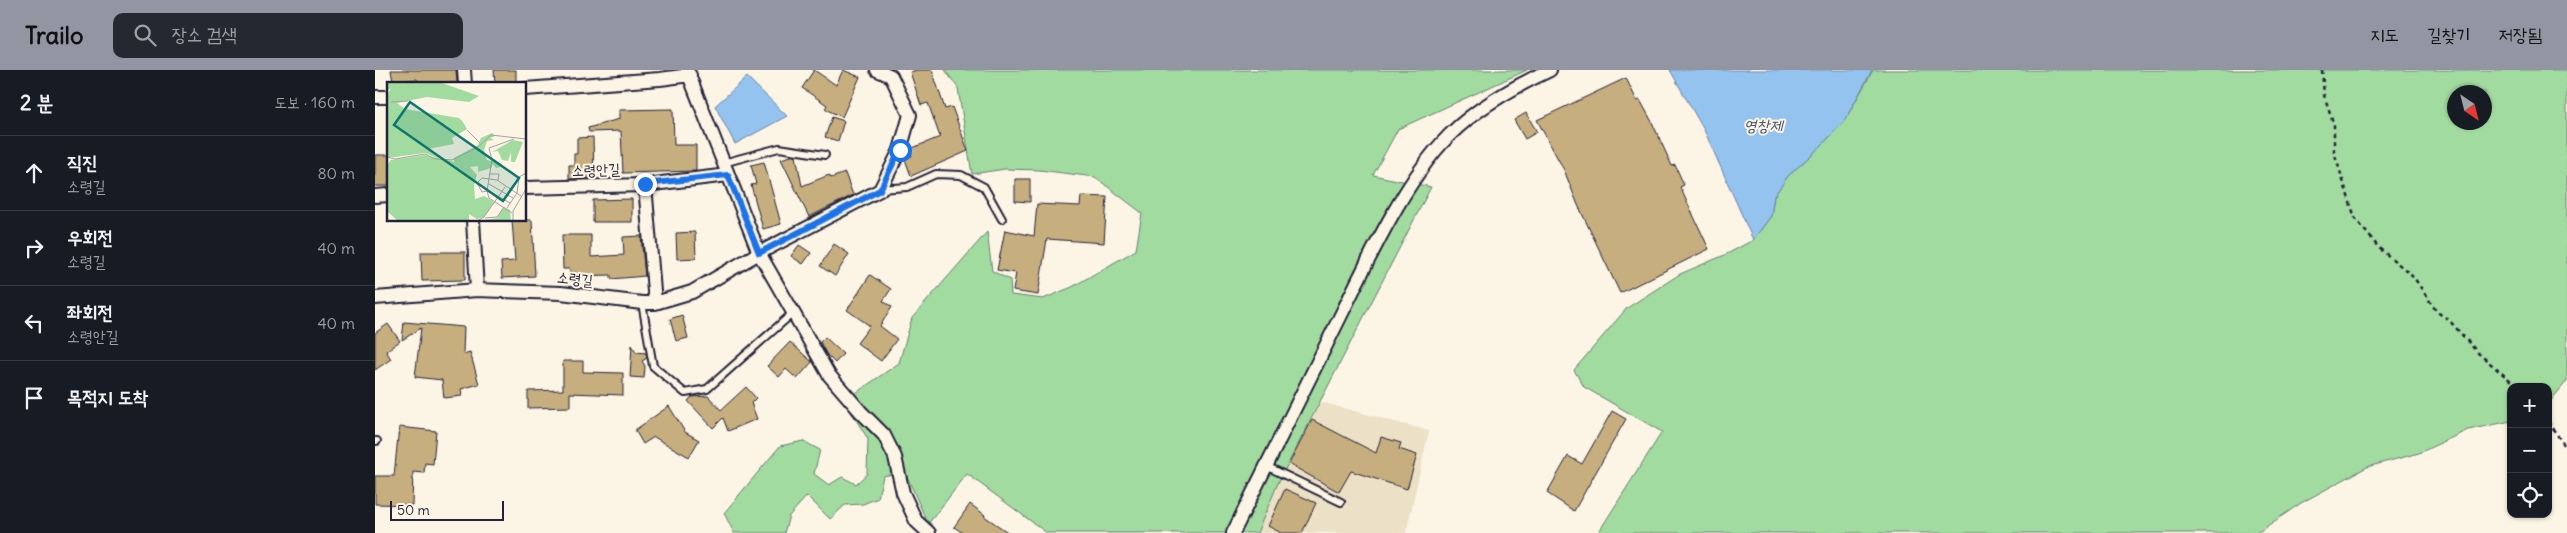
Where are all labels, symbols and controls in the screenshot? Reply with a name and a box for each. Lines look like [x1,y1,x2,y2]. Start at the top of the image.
search box [113,13,463,58]
text: Trailo [25,20,83,50]
icon: search [131,21,159,49]
text: 장소 검색 [171,22,237,46]
text: 지도 [2370,23,2399,46]
text: 길찾기 [2427,23,2471,46]
text: 저장됨 [2499,23,2542,46]
inset map [387,82,526,221]
north arrow [2447,85,2492,130]
text: 2 분 [20,89,53,116]
text: 도보 · 160 m [274,92,355,112]
water label: 영창제 [1744,115,1784,135]
route start [889,139,912,162]
text: 직진 [67,150,98,174]
icon: ahead [20,159,48,187]
street label: 소령안길 [572,159,620,180]
text: 80 m [317,163,355,183]
route end [634,173,657,196]
text: 소령길 [67,176,106,196]
text: 우회전 [67,225,113,249]
icon: right [20,234,48,262]
text: 40 m [317,238,355,258]
text: 소령길 [67,251,106,271]
street label: 소령길 [556,267,594,290]
text: 좌회전 [67,300,113,324]
icon: left [20,309,48,337]
text: 40 m [317,313,355,333]
text: 소령안길 [67,326,119,346]
map controls [2507,383,2552,518]
button: + [2507,383,2552,428]
icon: arrive [20,384,48,412]
text: 목적지 도착 [67,385,148,409]
button: − [2507,428,2552,473]
button: locate [2507,473,2552,518]
scale bar [390,498,504,521]
text: 50 m [397,501,430,519]

